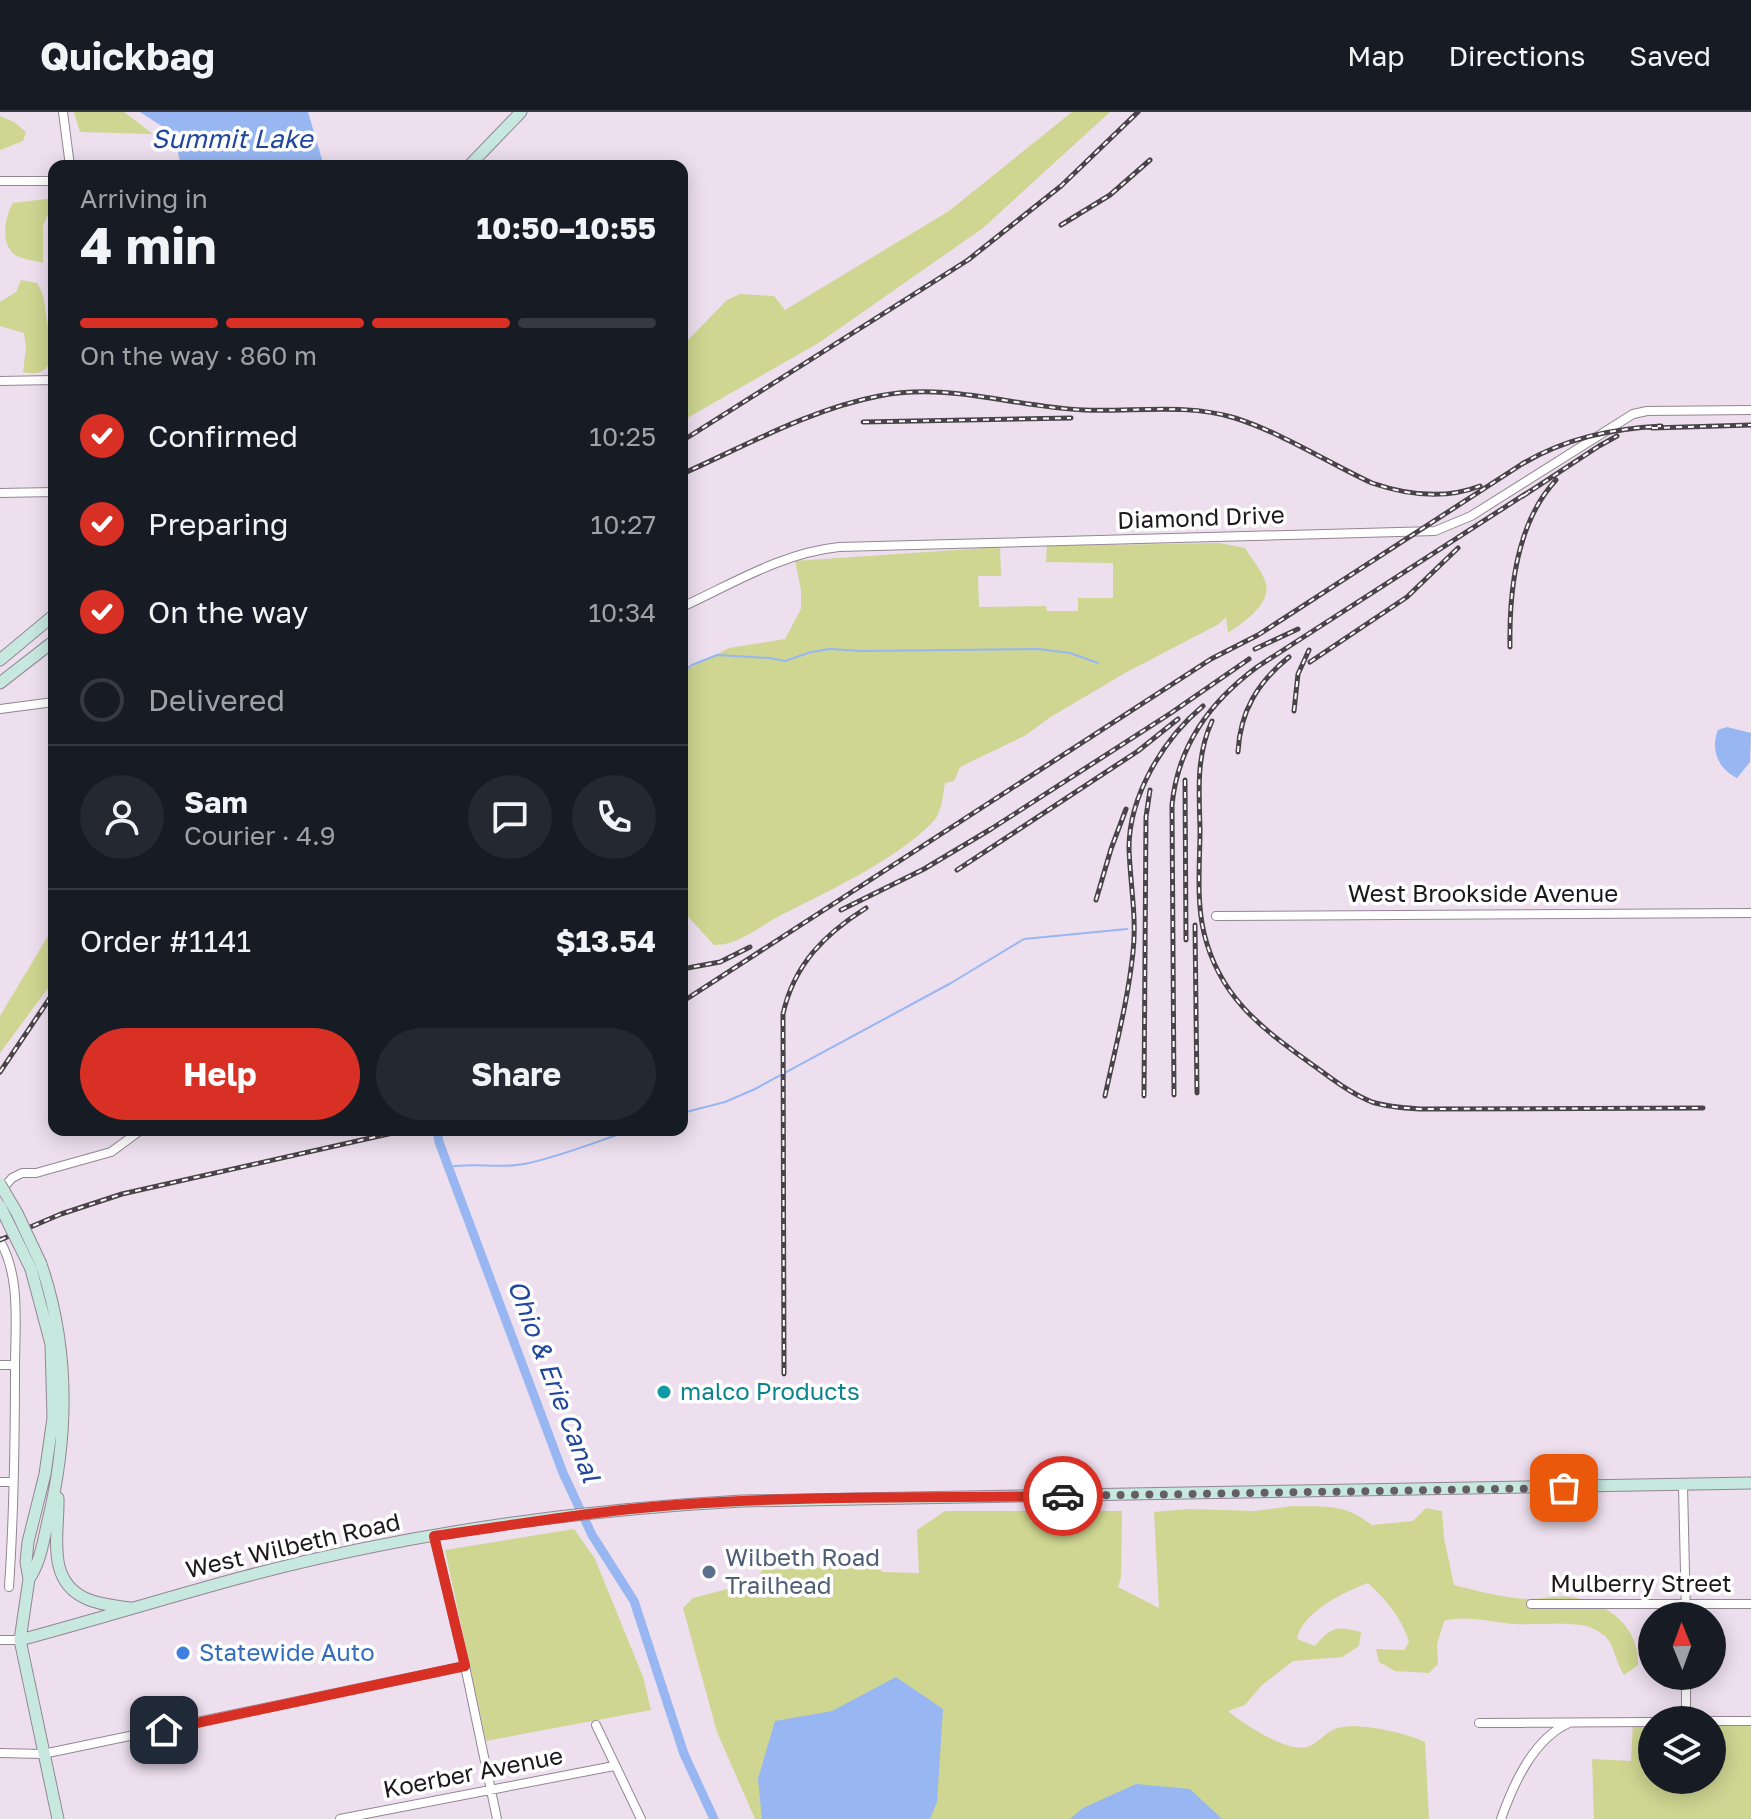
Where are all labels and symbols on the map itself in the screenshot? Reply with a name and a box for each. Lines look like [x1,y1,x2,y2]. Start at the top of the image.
water label: Summit Lake [151,123,315,154]
street label: Diamond Drive [1117,499,1285,534]
street label: West Brookside Avenue [1348,878,1618,907]
water label: Ohio & Erie Canal [502,1275,608,1488]
place label: malco Products [680,1376,860,1405]
marker: malco Products [655,1383,673,1401]
pin [1530,1454,1598,1522]
courier [1023,1456,1103,1536]
street label: West Wilbeth Road [183,1506,403,1583]
place label: Wilbeth Road Trailhead [725,1542,880,1599]
marker: Wilbeth Road Trailhead [700,1563,718,1581]
street label: Mulberry Street [1550,1568,1732,1597]
north arrow [1638,1602,1726,1690]
place label: Statewide Auto [199,1637,375,1666]
marker: Statewide Auto [174,1644,192,1662]
pin [130,1696,198,1764]
street label: Koerber Avenue [380,1740,565,1803]

